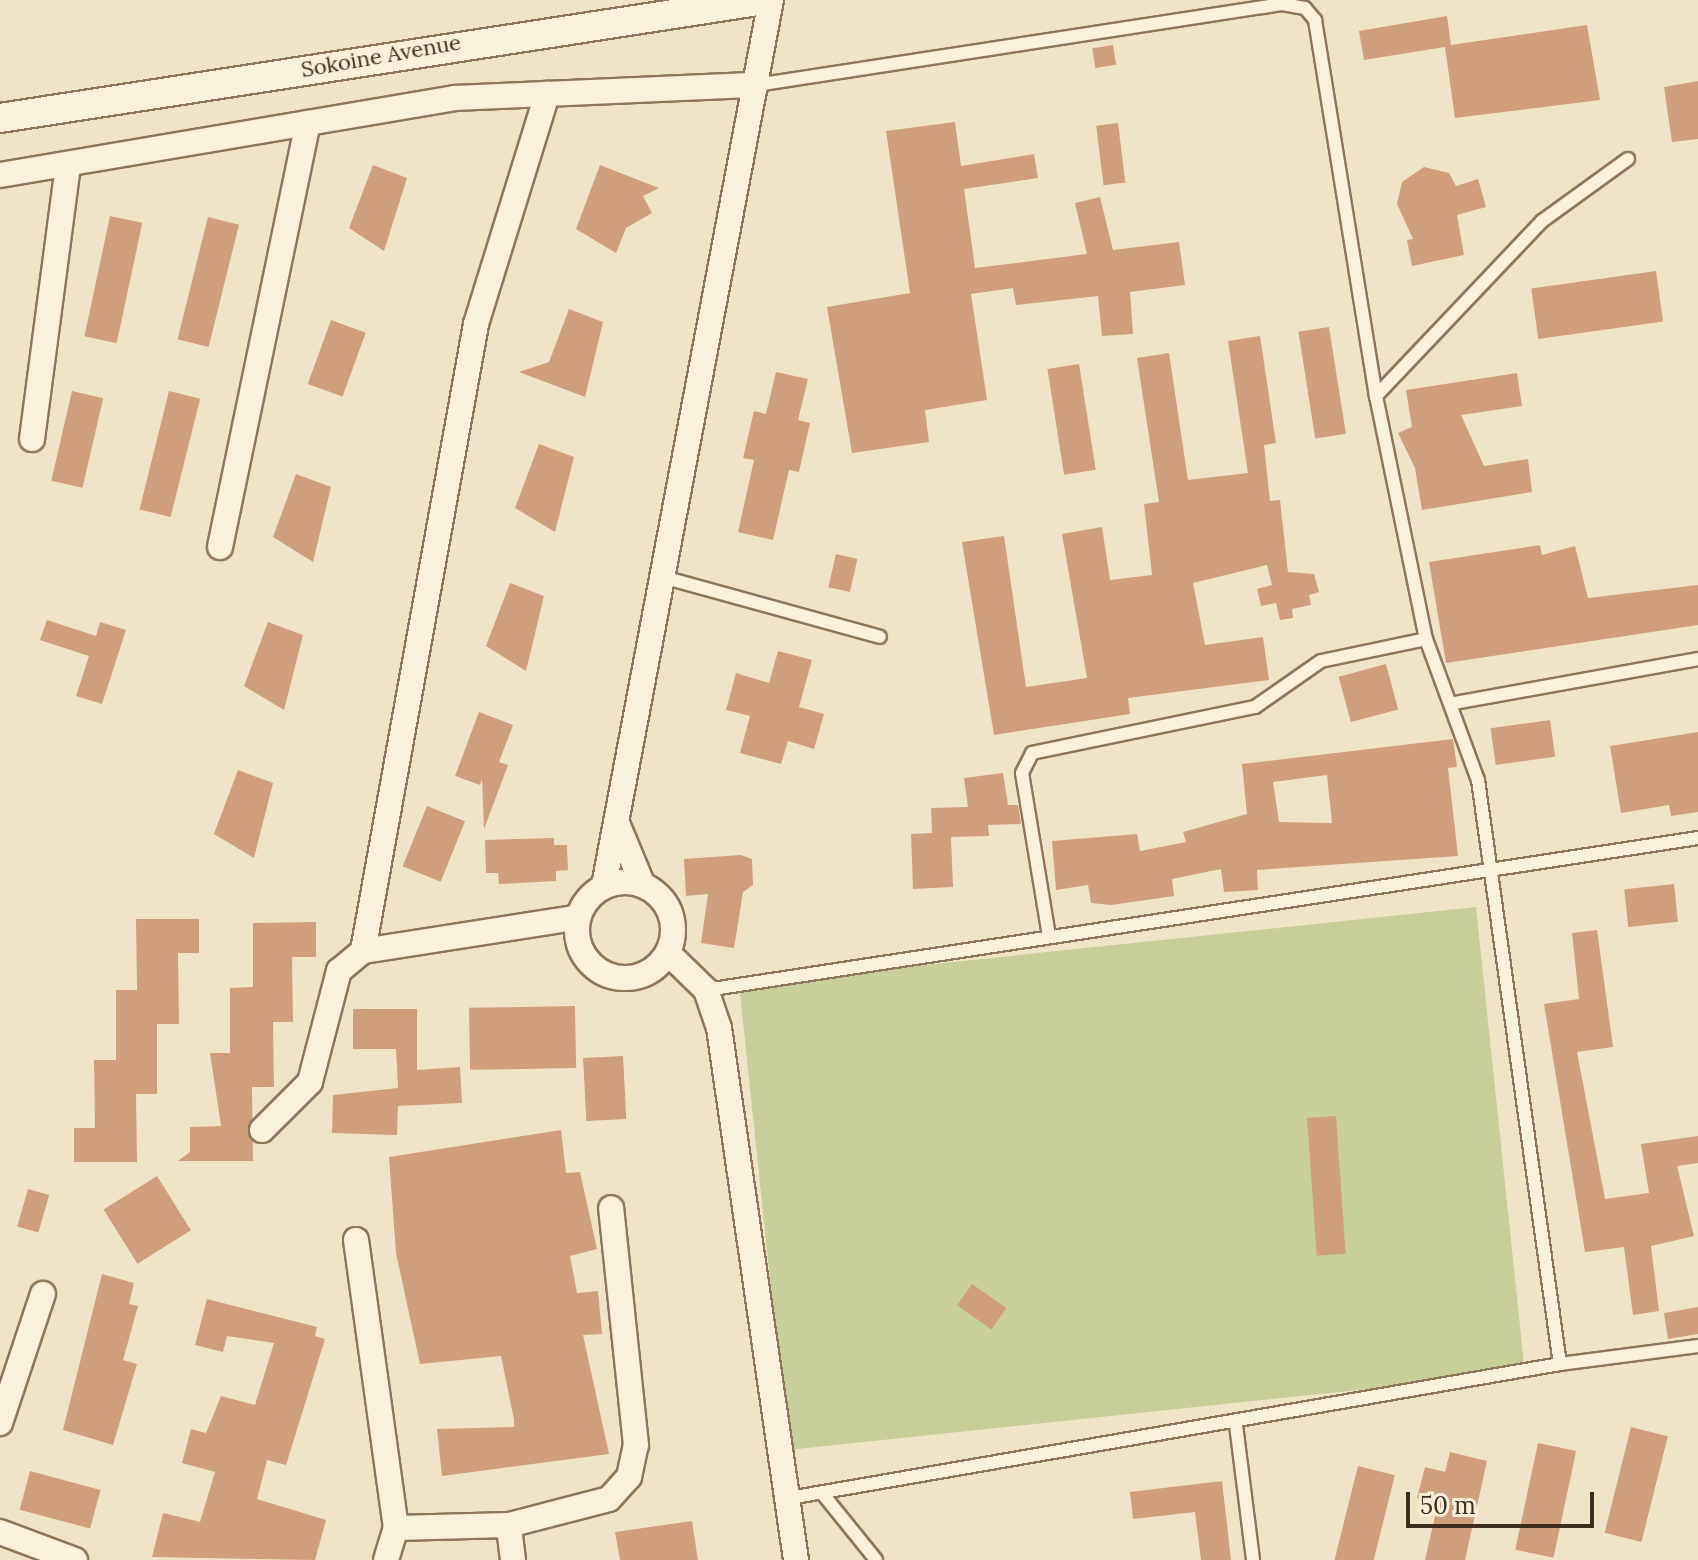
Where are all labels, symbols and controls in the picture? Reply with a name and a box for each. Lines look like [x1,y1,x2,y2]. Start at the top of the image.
street label: Sokoine Avenue [299,29,463,83]
scale bar [1410,1476,1598,1526]
text: 50 m [1420,1490,1476,1521]

